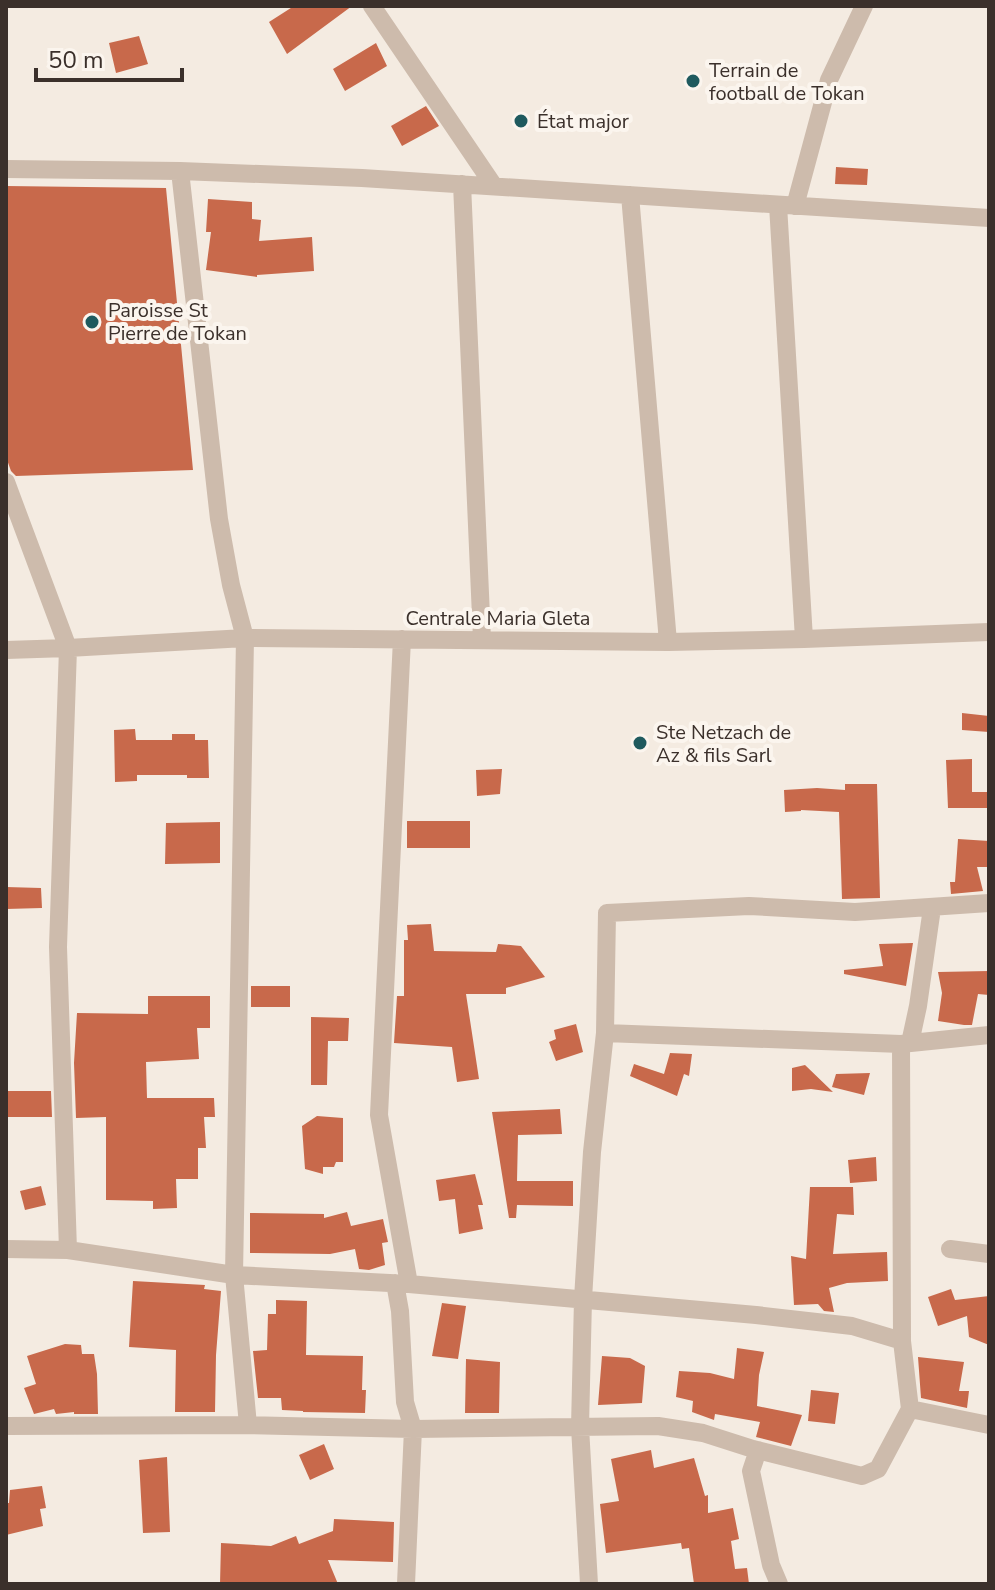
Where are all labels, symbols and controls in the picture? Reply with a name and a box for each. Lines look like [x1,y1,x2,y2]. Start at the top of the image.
scale bar [36,32,182,82]
text: 50 m [48,44,104,76]
place label: Terrain de football de Tokan [709,57,865,107]
marker: Terrain de football de Tokan [684,72,702,90]
place label: État major [537,108,629,135]
marker: État major [512,112,530,130]
place label: Paroisse St Pierre de Tokan [108,297,247,347]
marker: Paroisse St Pierre de Tokan [83,313,101,331]
street label: Centrale Maria Gleta [406,605,590,632]
place label: Ste Netzach de Az & fils Sarl [656,719,791,769]
marker: Ste Netzach de Az & fils Sarl [631,734,649,752]

